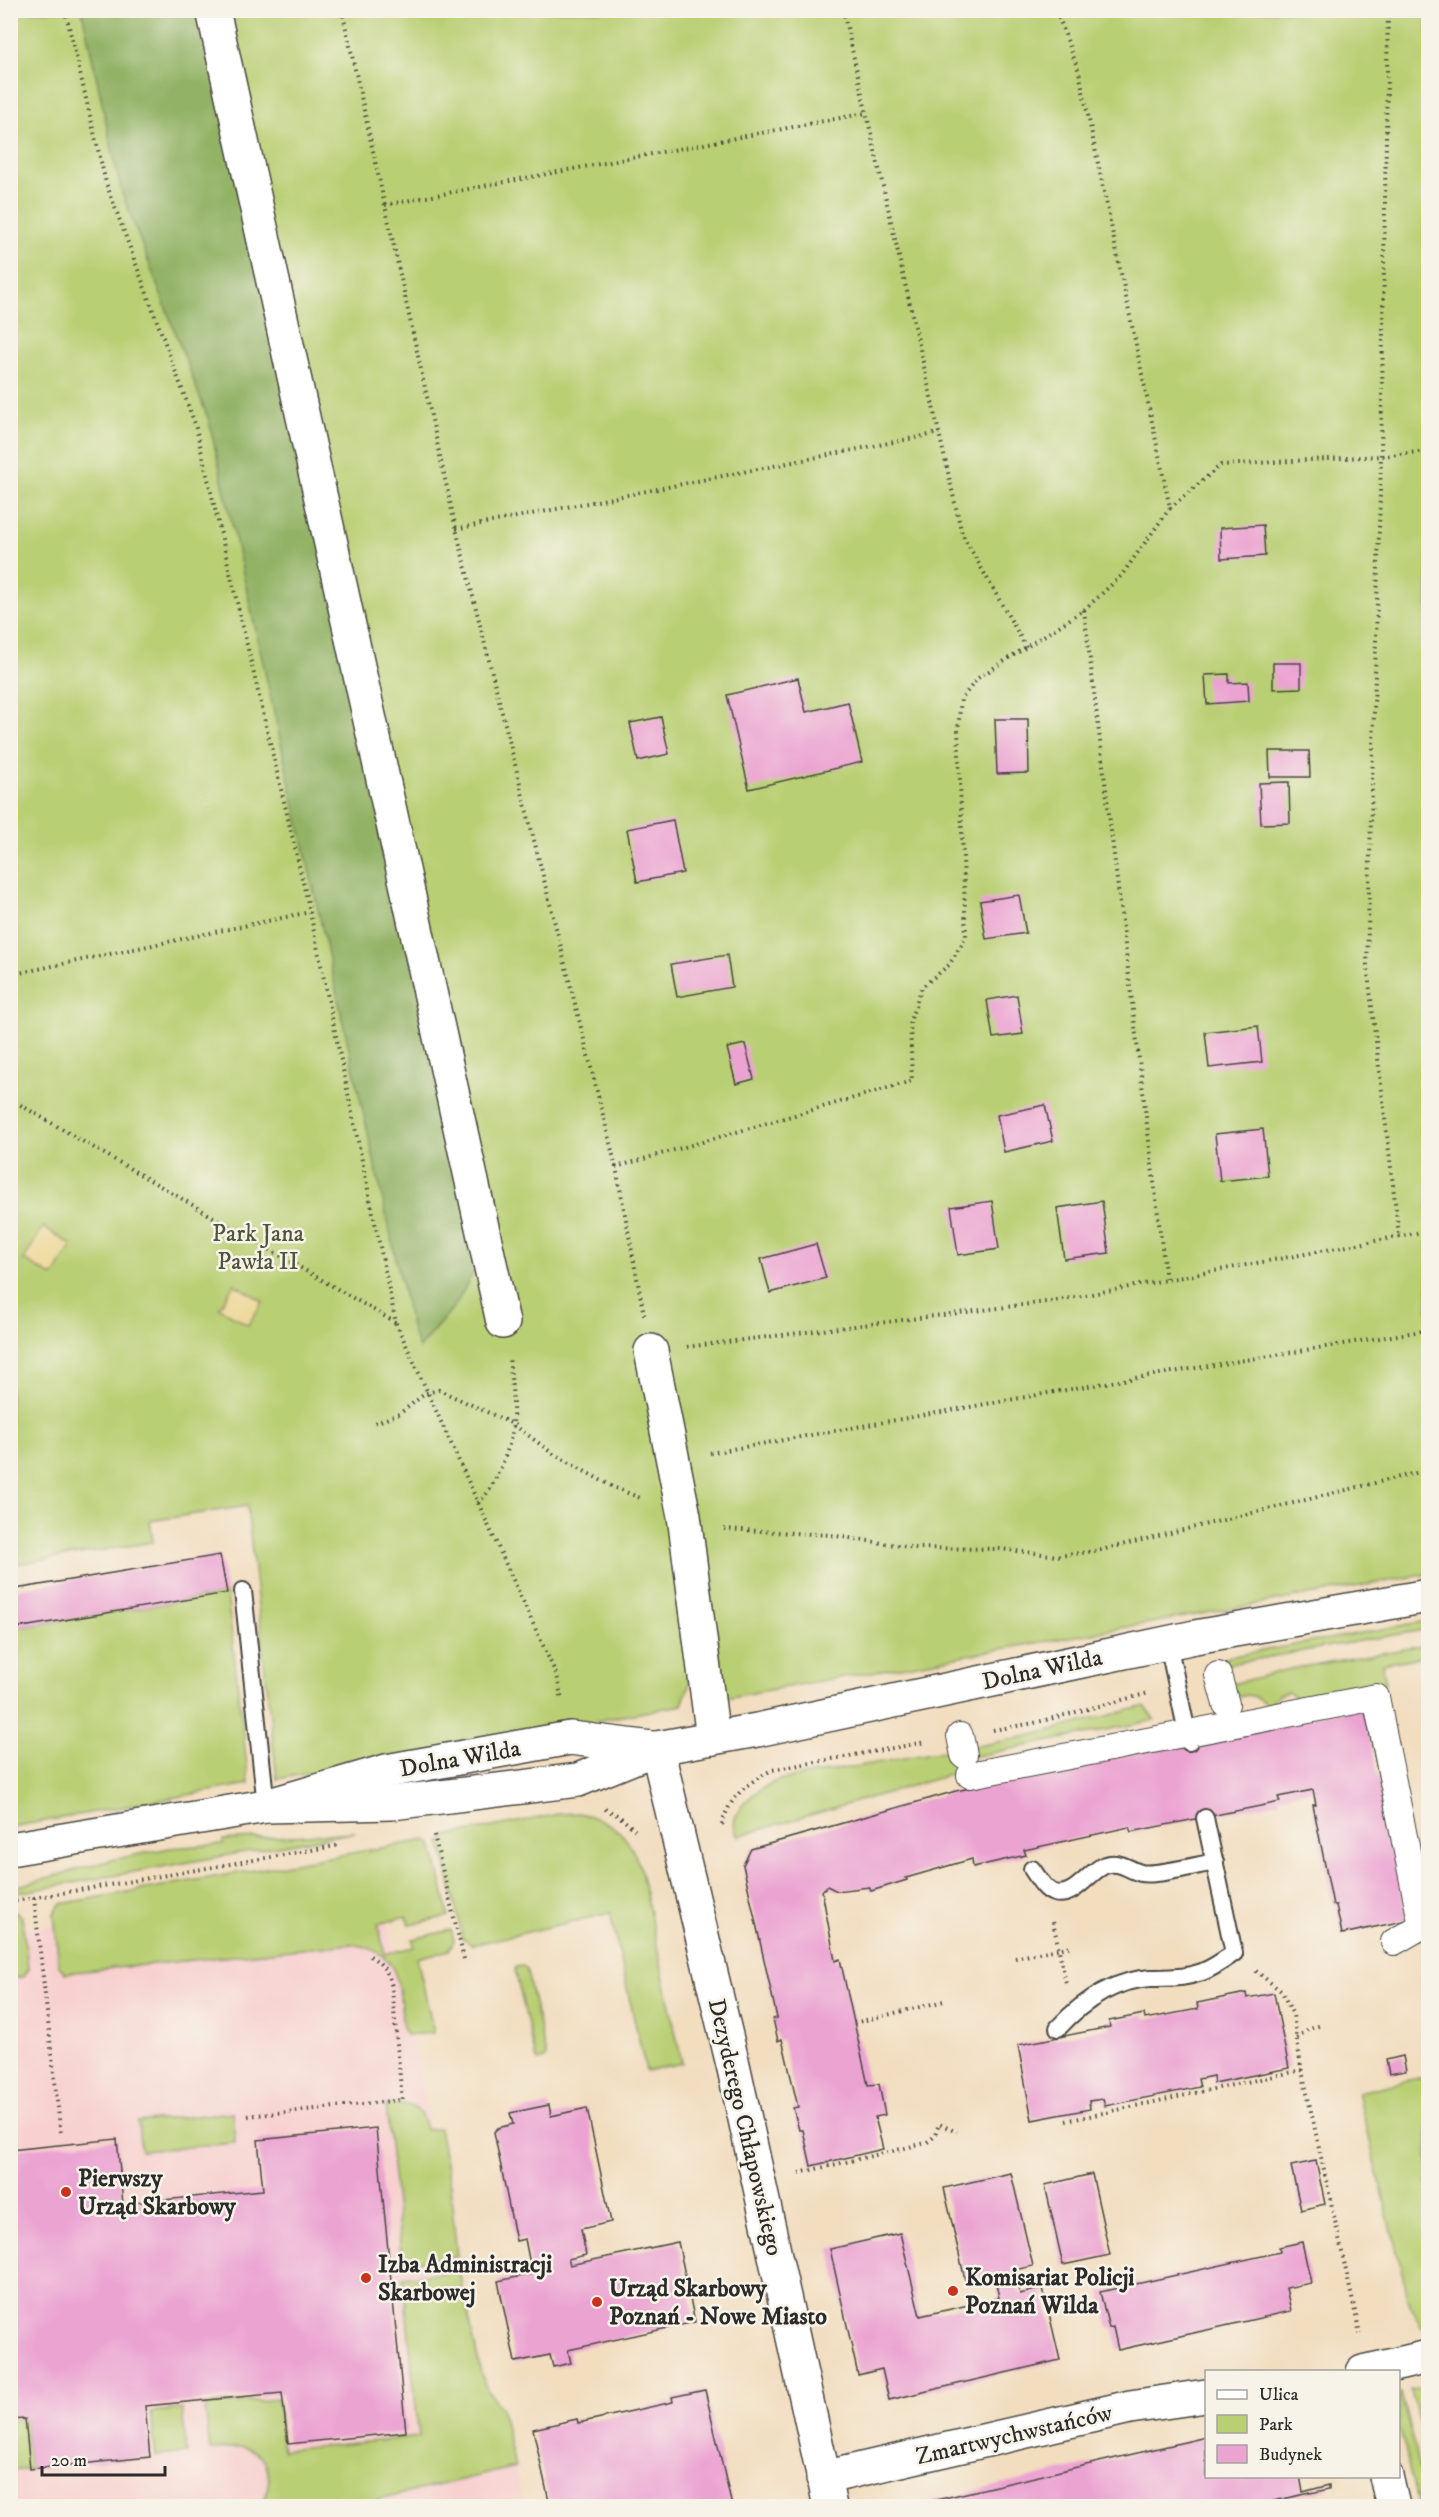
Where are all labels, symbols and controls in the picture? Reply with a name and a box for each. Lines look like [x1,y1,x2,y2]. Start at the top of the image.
park label: Park Jana Pawła II [212,1219,305,1277]
street label: Dolna Wilda [979,1642,1106,1697]
street label: Dolna Wilda [397,1733,524,1784]
street label: Dezyderego Chłapowskiego [701,1996,789,2259]
place label: Pierwszy Urząd Skarbowy [78,2164,236,2222]
marker: Pierwszy Urząd Skarbowy [59,2185,73,2199]
place label: Izba Administracji Skarbowej [378,2250,552,2308]
place label: Komisariat Policji Poznań Wilda [965,2263,1135,2321]
marker: Izba Administracji Skarbowej [359,2271,373,2285]
place label: Urząd Skarbowy Poznań - Nowe Miasto [609,2274,827,2332]
marker: Komisariat Policji Poznań Wilda [946,2284,960,2298]
marker: Urząd Skarbowy Poznań - Nowe Miasto [590,2295,604,2309]
legend [1205,2370,1400,2478]
text: Ulica [1259,2384,1299,2406]
street label: Zmartwychwstańców [913,2398,1116,2472]
text: Park [1259,2414,1293,2436]
scale bar [42,2439,165,2477]
text: Budynek [1259,2444,1322,2466]
text: 20 m [51,2450,87,2472]

